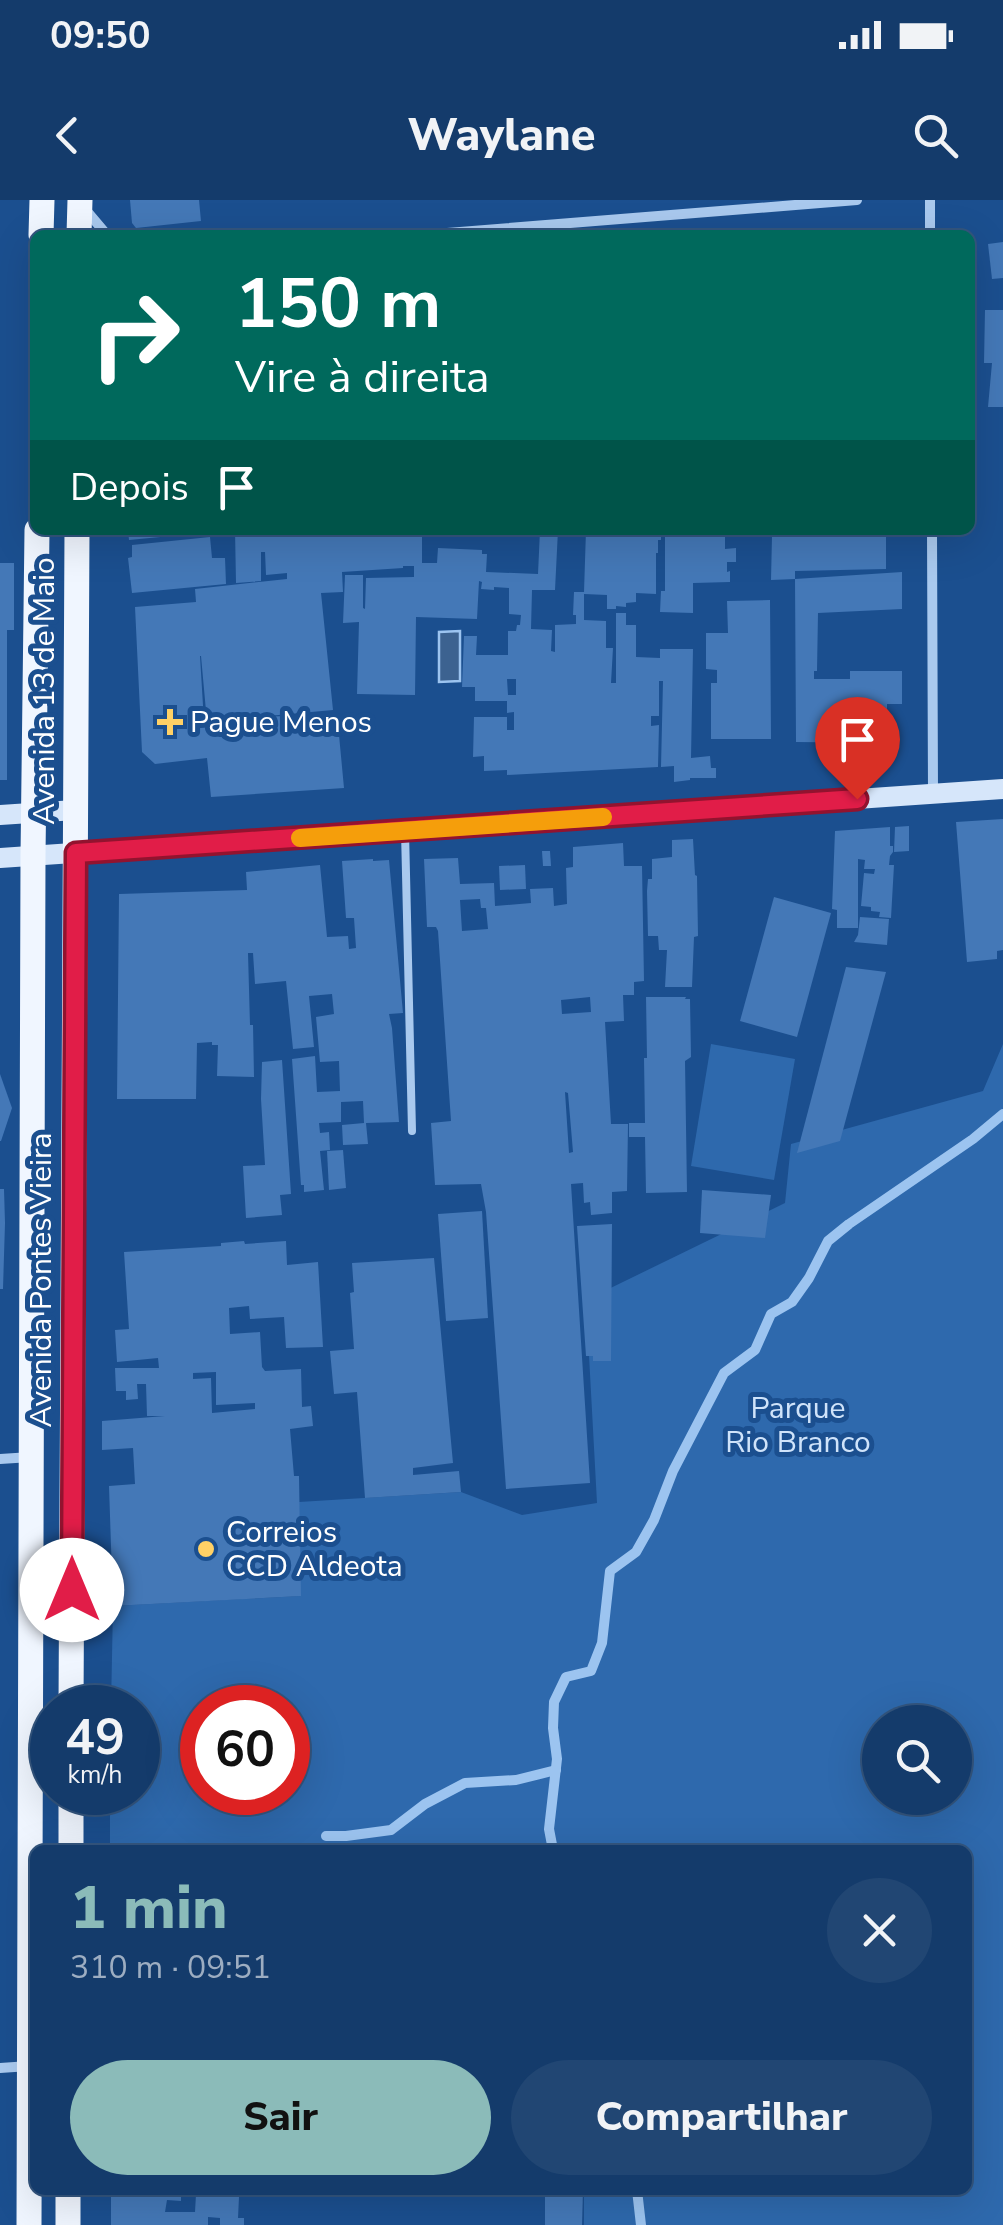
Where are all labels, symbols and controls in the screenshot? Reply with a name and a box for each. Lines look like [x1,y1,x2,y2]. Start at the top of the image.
text: 09:50 [50,10,151,61]
text: Waylane [408,105,596,166]
icon: back [40,108,95,163]
icon: search [908,108,963,163]
text: 150 m [235,256,441,352]
icon: right [70,270,200,400]
text: Vire à direita [235,347,490,408]
icon: arrive [209,460,264,515]
text: Depois [70,462,189,513]
street label: Avenida 13 de Maio [24,557,65,825]
pin [815,697,900,800]
place label: Pague Menos [190,702,372,743]
marker: Pague Menos [159,711,181,733]
icon: arrive [830,712,885,767]
street label: Avenida Pontes Vieira [21,1133,62,1427]
park label: Parque Rio Branco [725,1388,871,1463]
place label: Correios CCD Aldeota [226,1512,403,1587]
position arrow [20,1538,124,1642]
marker: Correios CCD Aldeota [195,1538,217,1560]
speed limit sign: 60 [180,1685,310,1815]
text: 49 [65,1703,125,1772]
map controls [862,1705,972,1815]
button: search [862,1705,972,1815]
text: km/h [67,1758,123,1792]
text: 1 min [70,1867,228,1949]
button: close [827,1878,932,1983]
text: 310 m · 09:51 [70,1946,271,1989]
button: Sair [70,2060,491,2175]
button: Compartilhar [511,2060,932,2175]

